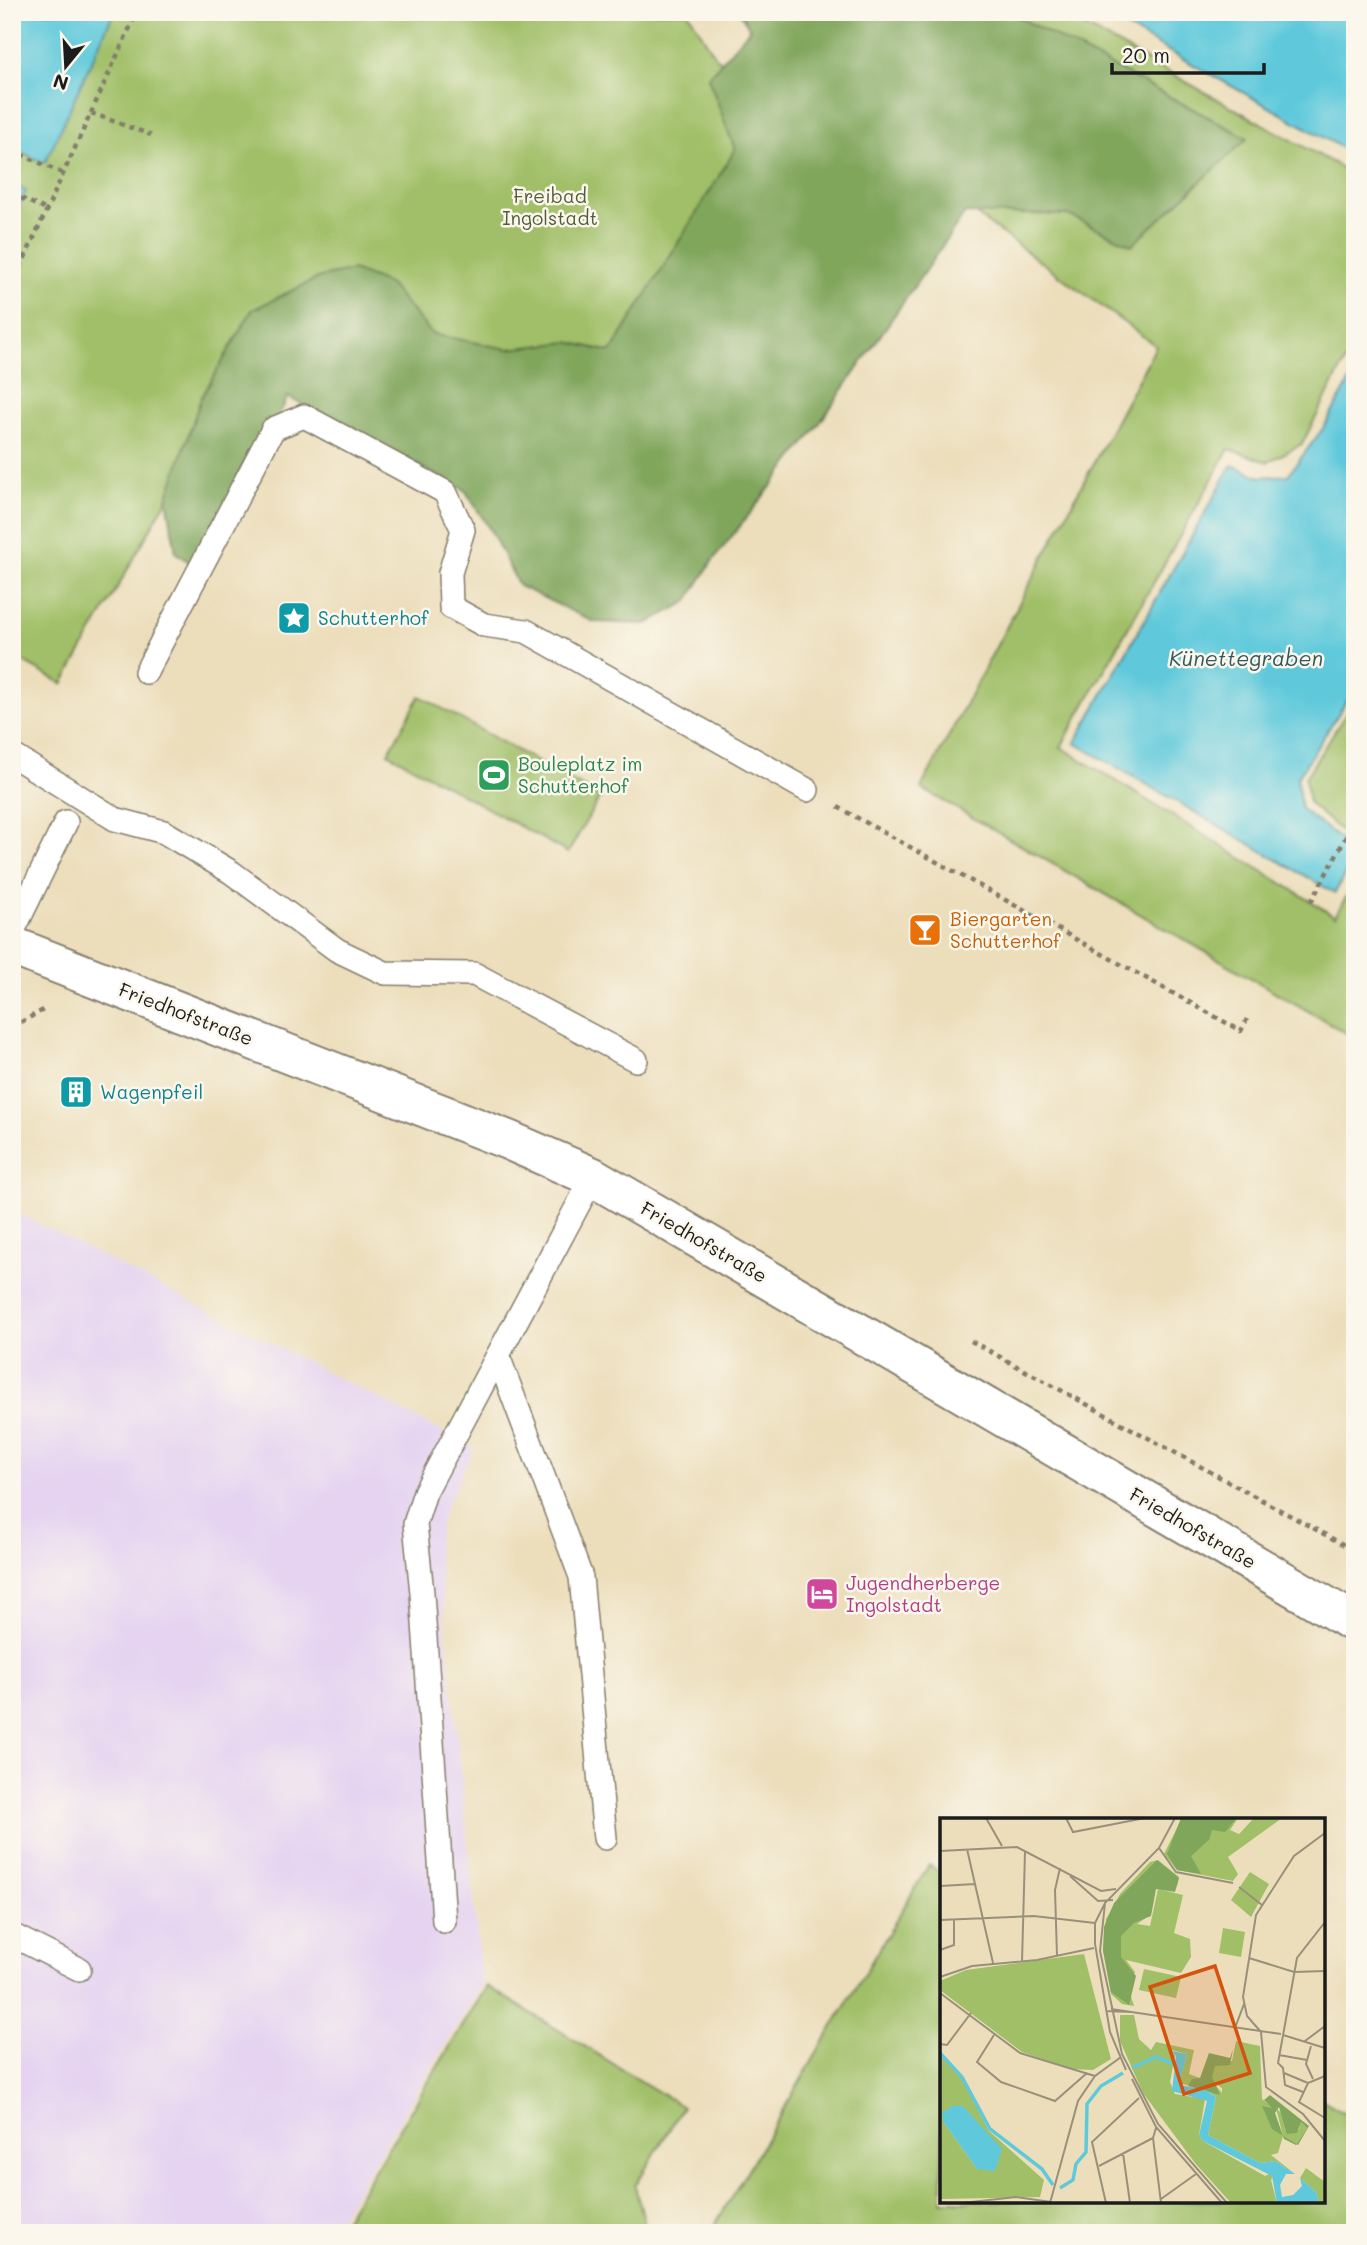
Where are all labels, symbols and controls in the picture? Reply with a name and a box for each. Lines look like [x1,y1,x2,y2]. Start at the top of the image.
north arrow [32,32,102,102]
scale bar [1112,32,1264,76]
text: 20 m [1122,41,1170,68]
text: N [50,69,71,97]
park label: Freibad Ingolstadt [502,183,598,230]
place icon: Schutterhof [275,599,313,637]
place label: Schutterhof [318,605,429,630]
water label: Künettegraben [1169,644,1323,671]
place label: Bouleplatz im Schutterhof [518,751,642,798]
sports icon: Bouleplatz im Schutterhof [475,756,513,794]
place label: Biergarten Schutterhof [950,906,1061,953]
bar icon: Biergarten Schutterhof [906,911,944,949]
street label: Friedhofstraße [115,976,257,1051]
building icon: Wagenpfeil [57,1073,95,1111]
place label: Wagenpfeil [100,1079,203,1104]
street label: Friedhofstraße [637,1195,772,1288]
street label: Friedhofstraße [1126,1481,1261,1574]
place label: Jugendherberge Ingolstadt [846,1570,1000,1617]
hotel icon: Jugendherberge Ingolstadt [803,1575,841,1613]
inset map [940,1818,1325,2203]

